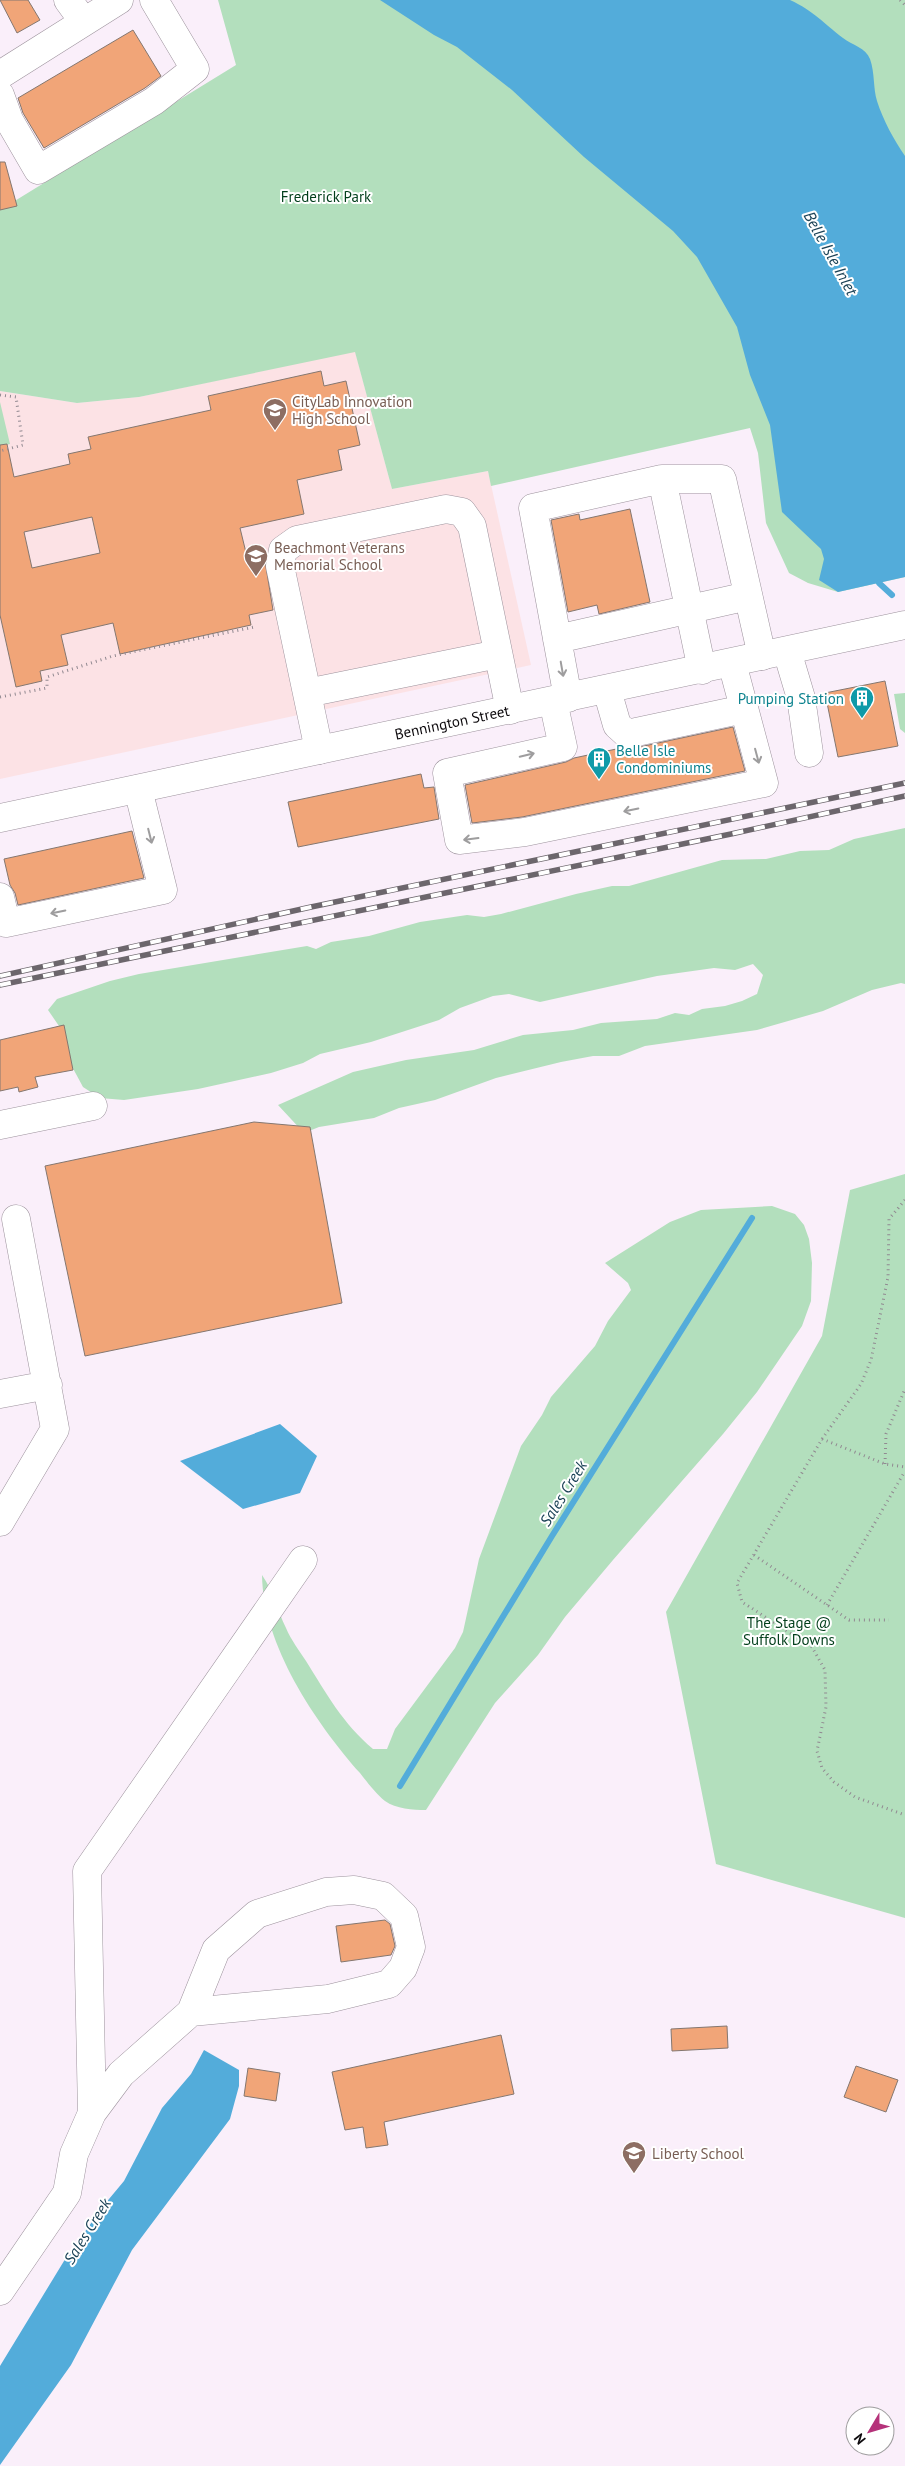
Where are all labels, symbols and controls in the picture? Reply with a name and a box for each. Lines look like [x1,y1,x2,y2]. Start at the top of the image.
park label: Frederick Park [281,187,372,206]
water label: Belle Isle Inlet [800,207,863,299]
place label: CityLab Innovation High School [292,392,412,428]
school or university icon: CityLab Innovation High School [262,397,288,431]
place label: Beachmont Veterans Memorial School [274,538,405,574]
school or university icon: Beachmont Veterans Memorial School [243,543,269,577]
one-way arrow [558,660,568,676]
building icon: Pumping Station [849,685,875,719]
place label: Pumping Station [738,689,844,708]
street label: Bennington Street [393,700,511,743]
place label: Belle Isle Condominiums [616,741,711,777]
building icon: Belle Isle Condominiums [586,746,612,780]
one-way arrow [752,748,762,764]
one-way arrow [518,750,534,759]
one-way arrow [624,806,640,815]
one-way arrow [146,828,155,844]
one-way arrow [464,834,480,844]
one-way arrow [50,908,66,917]
water label: Sales Creek [535,1456,591,1530]
park label: The Stage @ Suffolk Downs [743,1613,835,1649]
school or university icon: Liberty School [621,2140,647,2174]
place label: Liberty School [652,2144,745,2163]
water label: Sales Creek [59,2194,115,2268]
north arrow [845,2406,895,2456]
text: N [850,2430,870,2448]

